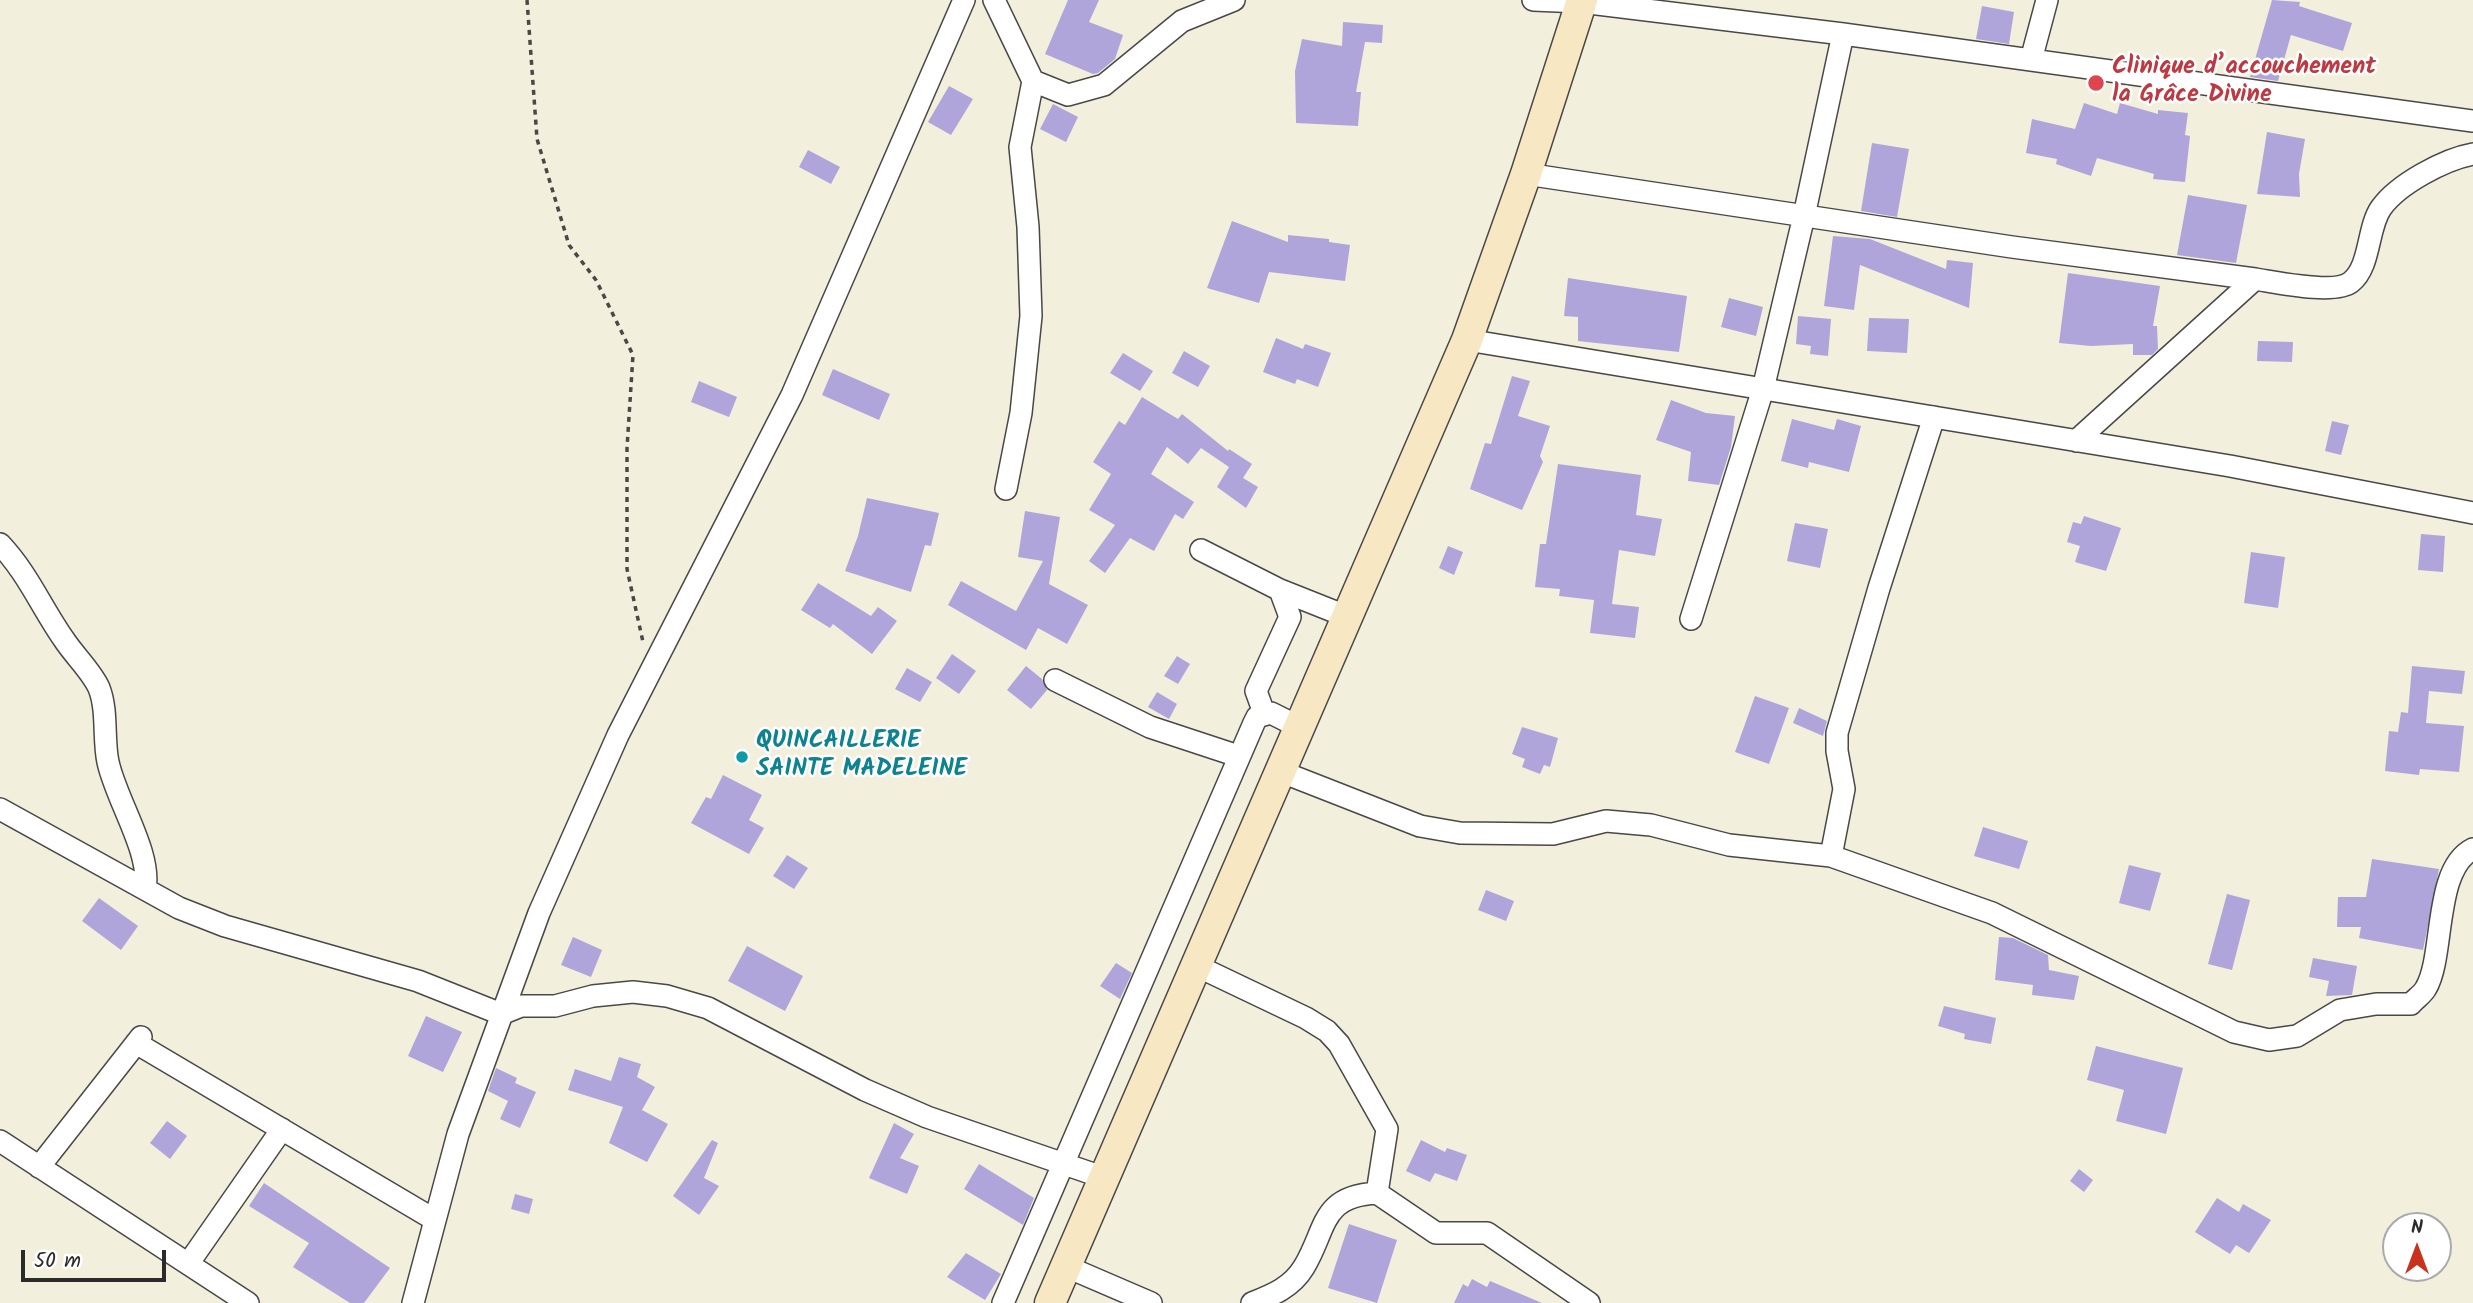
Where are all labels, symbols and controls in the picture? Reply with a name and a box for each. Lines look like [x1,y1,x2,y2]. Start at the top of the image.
place label: Clinique d’accouchement la Grâce Divine [2112,55,2376,111]
marker: Clinique d’accouchement la Grâce Divine [2086,73,2106,93]
place label: QUINCAILLERIE SAINTE MADELEINE [756,729,967,785]
marker: QUINCAILLERIE SAINTE MADELEINE [734,749,750,765]
north arrow [2382,1212,2452,1282]
text: N [2411,1213,2423,1243]
scale bar [24,1236,170,1280]
text: 50 m [34,1245,81,1278]

